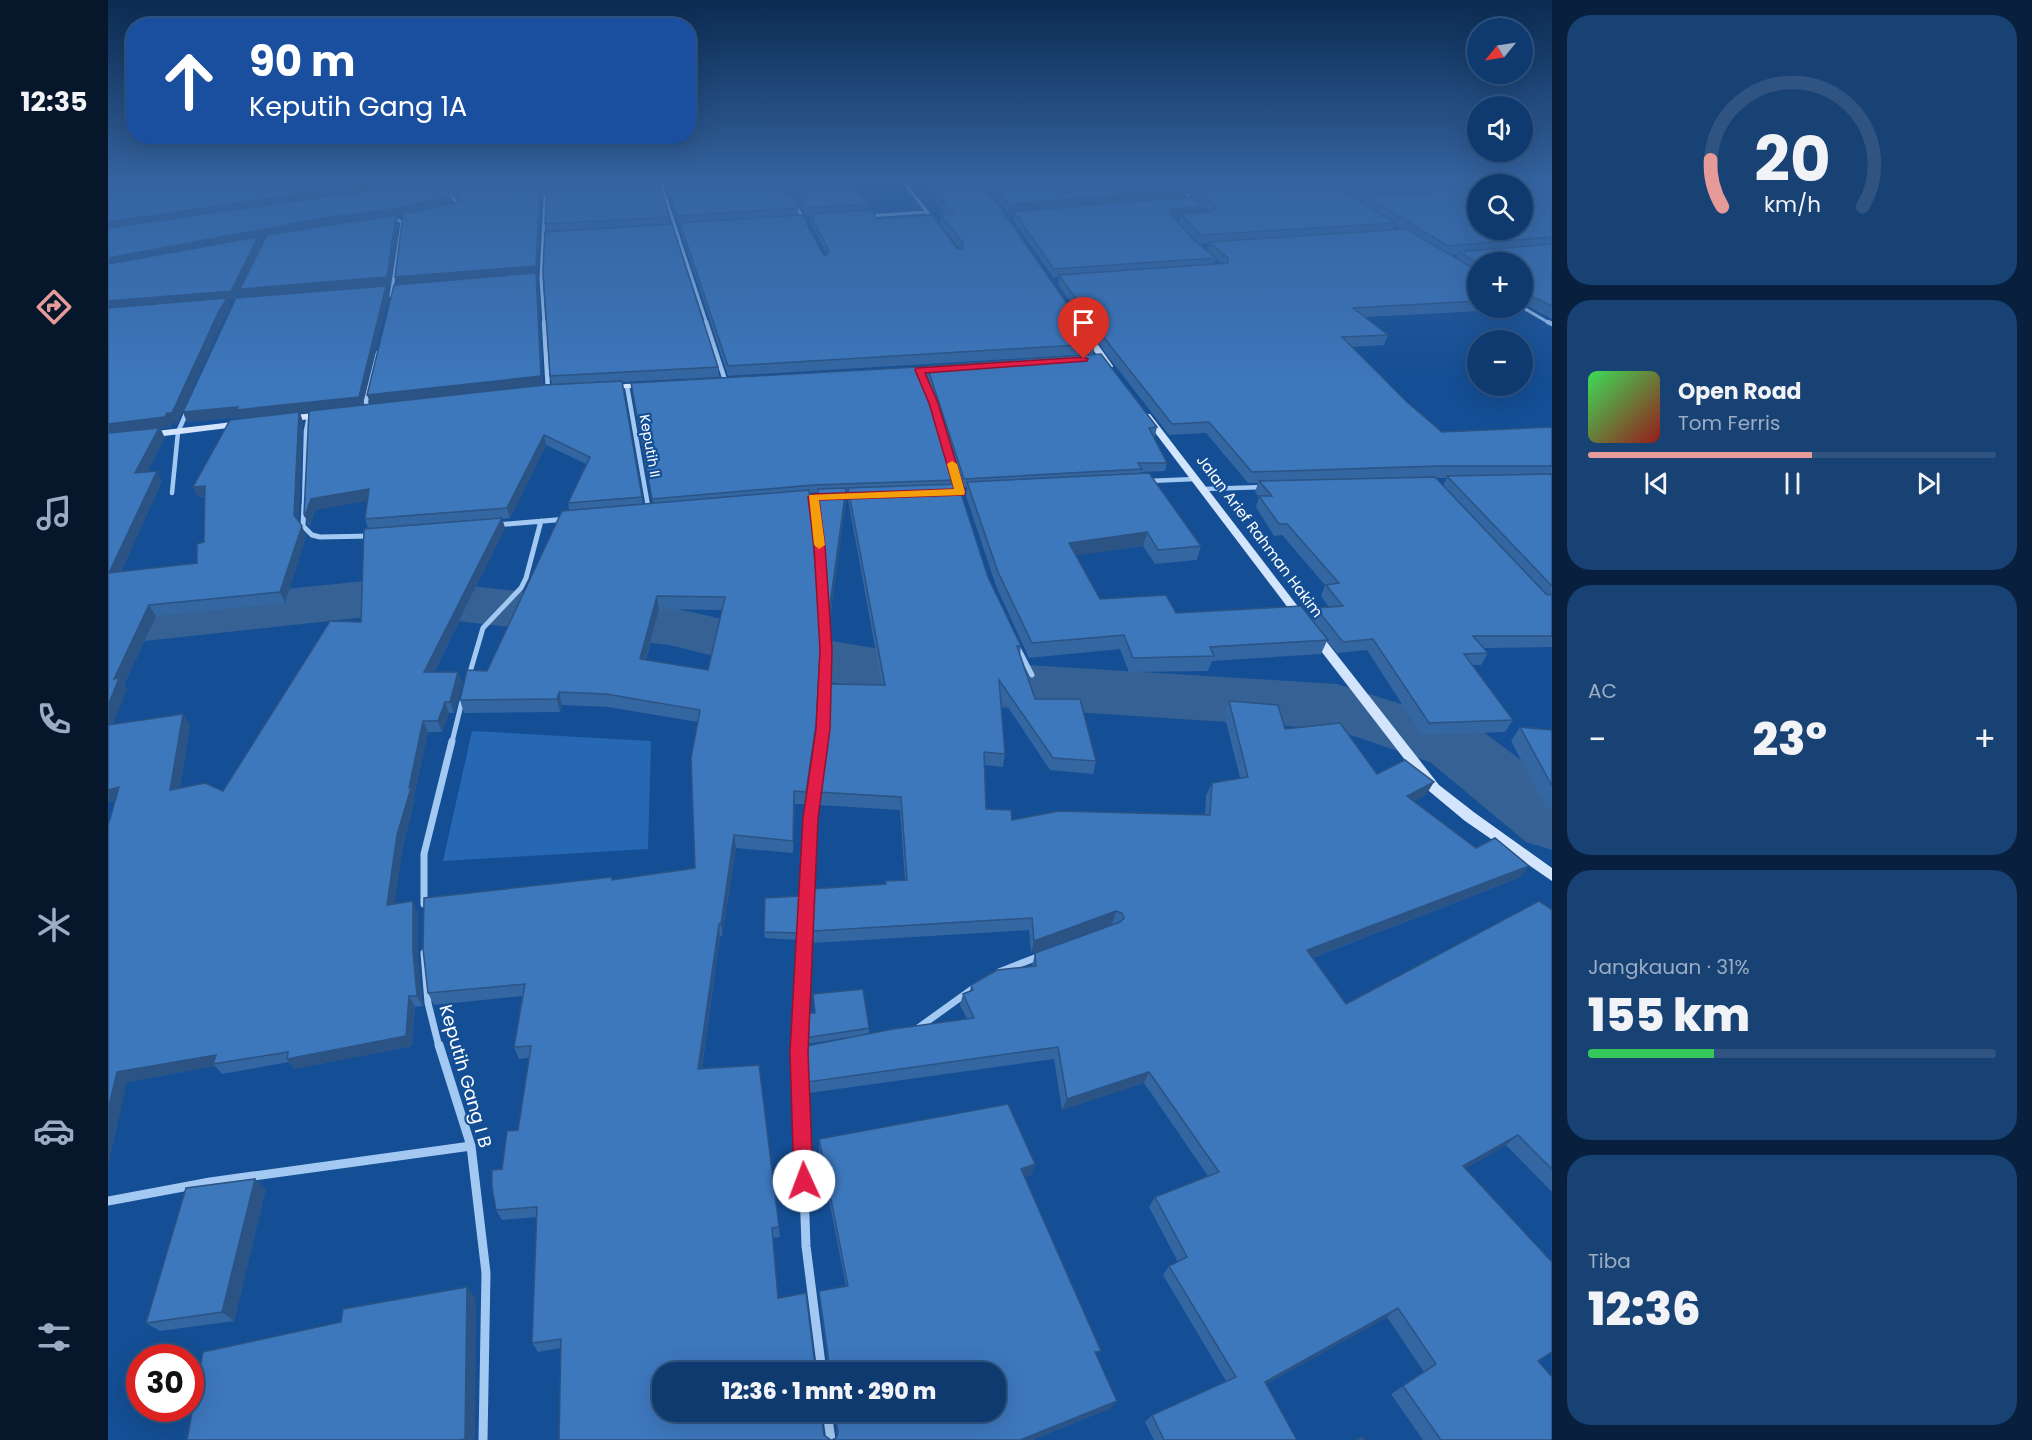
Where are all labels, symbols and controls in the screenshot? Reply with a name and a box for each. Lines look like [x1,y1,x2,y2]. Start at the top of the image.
north arrow [1467,18,1533,84]
map controls [1467,18,1533,396]
text: 90 m [249,32,356,91]
icon: ahead [150,42,228,120]
text: 12:35 [20,83,88,120]
text: Keputih Gang 1A [249,88,467,125]
button: sound [1467,96,1533,162]
text: 20 [1754,115,1830,203]
button: search [1467,174,1533,240]
text: km/h [1763,189,1821,220]
button: + [1467,252,1533,318]
icon: directions [33,286,75,328]
pin [1058,297,1109,359]
icon: arrive [1067,306,1100,339]
button: − [1467,330,1533,396]
text: Open Road [1678,376,1802,407]
text: Tom Ferris [1678,409,1780,437]
street label: Keputih II [635,413,665,479]
street label: Jalan Arief Rahman Hakim [1192,450,1328,622]
icon: previous [1640,467,1673,500]
icon: pause [1776,467,1809,500]
icon: next [1912,467,1945,500]
icon: music [33,492,75,534]
text: AC [1588,677,1617,705]
icon: phone [33,698,75,740]
text: 23° [1752,708,1827,771]
text: − [1588,716,1606,763]
text: + [1973,716,1996,763]
icon: climate [33,904,75,946]
text: Jangkauan · 31% [1588,953,1750,981]
text: 155 km [1588,984,1750,1047]
street label: Keputih Gang I B [434,1001,498,1151]
icon: car [33,1110,75,1152]
position arrow [772,1149,836,1213]
text: Tiba [1588,1247,1631,1275]
text: 12:36 [1588,1278,1701,1341]
icon: filters [33,1316,75,1358]
speed limit sign: 30 [126,1344,204,1422]
text: 12:36 · 1 mnt · 290 m [722,1376,936,1407]

